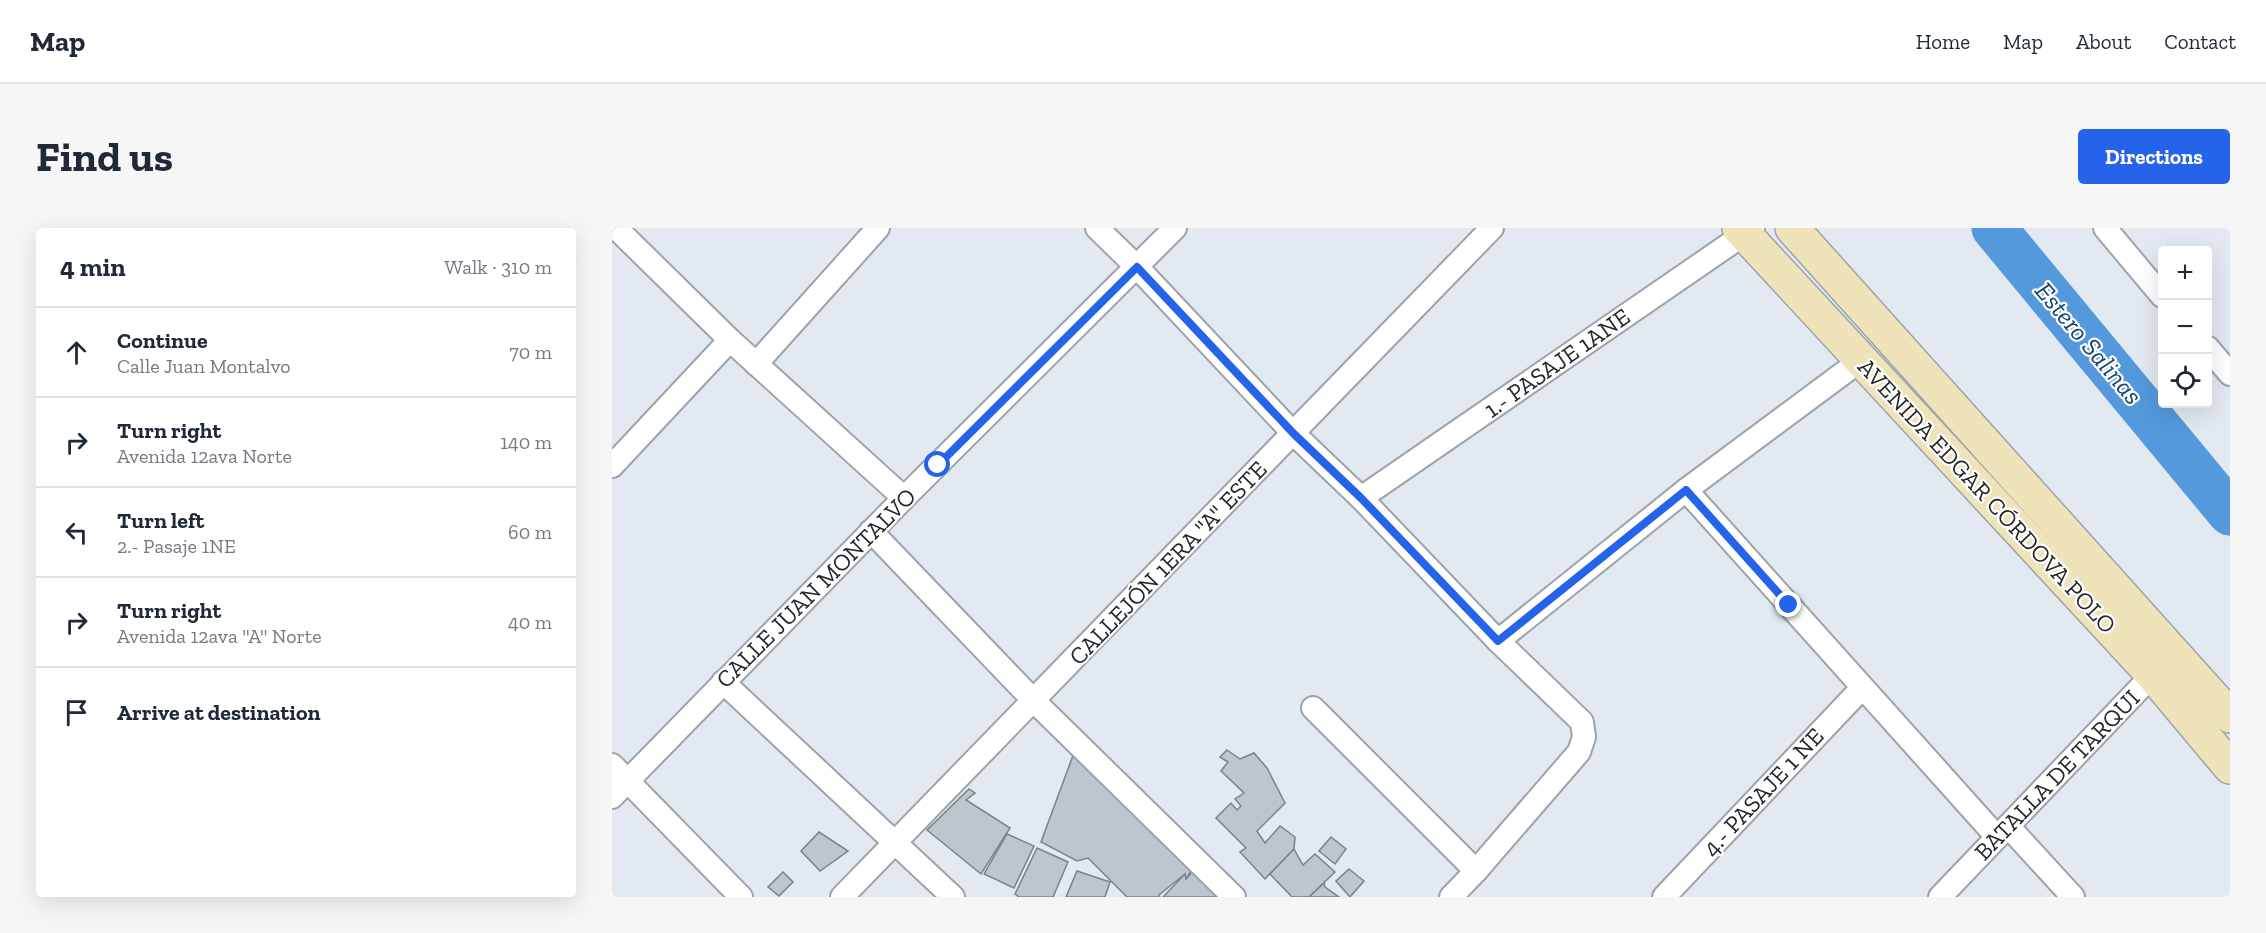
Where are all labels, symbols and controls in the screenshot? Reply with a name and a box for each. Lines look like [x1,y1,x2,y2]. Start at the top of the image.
text: Map [30,25,85,58]
text: Home [1916,29,1970,54]
text: Map [2003,29,2043,54]
text: About [2076,29,2131,54]
text: Contact [2164,29,2236,54]
button: Directions [2078,129,2230,184]
text: Find us [36,131,173,182]
map controls [2158,246,2212,408]
button: + [2158,246,2212,300]
text: 4 min [60,251,126,283]
text: Walk · 310 m [445,255,552,279]
water label: Estero Salinas [2028,275,2150,411]
button: − [2158,300,2212,354]
street label: 1.- PASAJE 1ANE [1478,302,1635,424]
text: Continue [117,327,208,354]
icon: ahead [60,336,93,369]
text: 70 m [509,340,552,364]
street label: AVENIDA EDGAR CÓRDOVA POLO [1852,352,2123,639]
text: Calle Juan Montalvo [117,354,291,378]
button: locate [2158,354,2212,408]
text: Turn right [117,417,221,444]
icon: right [60,426,93,459]
text: 140 m [500,430,552,454]
text: Avenida 12ava Norte [117,444,292,468]
route start [924,451,950,477]
street label: CALLEJÓN 1ERA "A" ESTE [1063,455,1273,671]
street label: CALLE JUAN MONTALVO [710,482,922,694]
text: Turn left [117,507,204,534]
icon: left [60,516,93,549]
text: 60 m [508,520,552,544]
text: 2.- Pasaje 1NE [117,534,236,558]
route end [1775,591,1801,617]
text: Turn right [117,597,221,624]
icon: right [60,606,93,639]
text: 40 m [508,610,552,634]
text: Avenida 12ava "A" Norte [117,624,322,648]
street label: BATALLA DE TARQUI [1968,683,2145,866]
icon: arrive [60,696,93,729]
text: Arrive at destination [117,699,320,726]
street label: 4.- PASAJE 1 NE [1696,722,1829,862]

